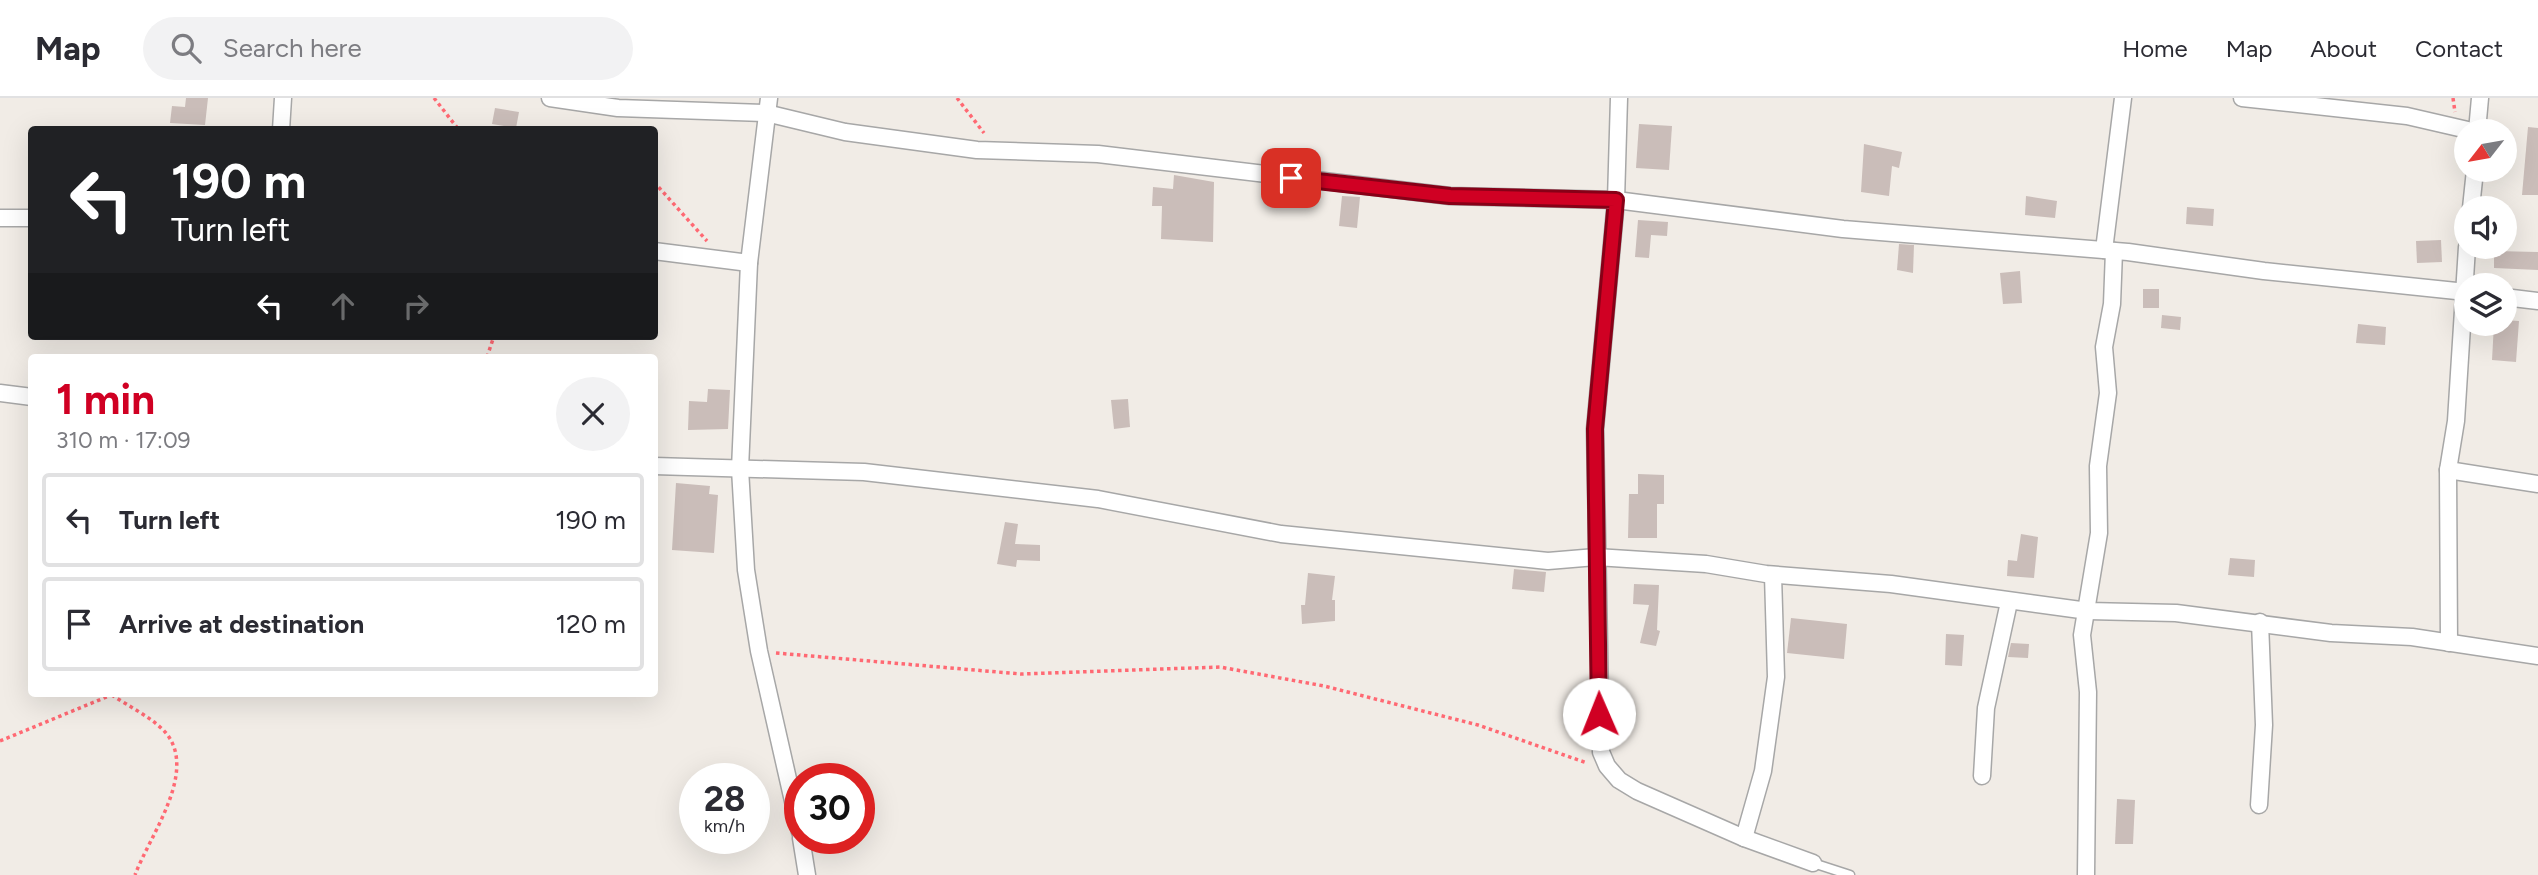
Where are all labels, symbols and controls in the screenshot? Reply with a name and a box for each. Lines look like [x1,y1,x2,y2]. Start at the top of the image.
search box [143,17,633,80]
text: Map [35,29,101,68]
icon: search [167,29,205,67]
text: Search here [223,32,362,64]
text: Home [2122,34,2188,63]
text: Map [2226,34,2272,63]
text: About [2310,34,2377,63]
text: Contact [2415,34,2503,63]
north arrow [2454,119,2516,182]
map controls [2454,119,2517,336]
pin [1261,148,1321,208]
text: 190 m [171,151,306,210]
icon: left [56,154,147,245]
icon: arrive [1272,159,1310,197]
button: sound [2454,196,2517,259]
text: Turn left [171,211,290,249]
button: layers [2454,273,2517,336]
icon: left [251,287,289,325]
icon: ahead [324,287,362,325]
icon: right [397,287,435,325]
text: 1 min [56,374,155,425]
button: close [556,377,630,451]
text: 310 m · 17:09 [56,426,191,454]
icon: left [60,501,98,539]
text: Turn left [119,504,220,536]
text: 190 m [555,504,626,536]
icon: arrive [60,605,98,643]
text: Arrive at destination [119,608,364,640]
text: 120 m [556,608,626,640]
position arrow [1562,677,1636,751]
speed limit sign: 30 [784,763,875,854]
text: 28 [704,778,745,820]
text: km/h [704,815,745,837]

